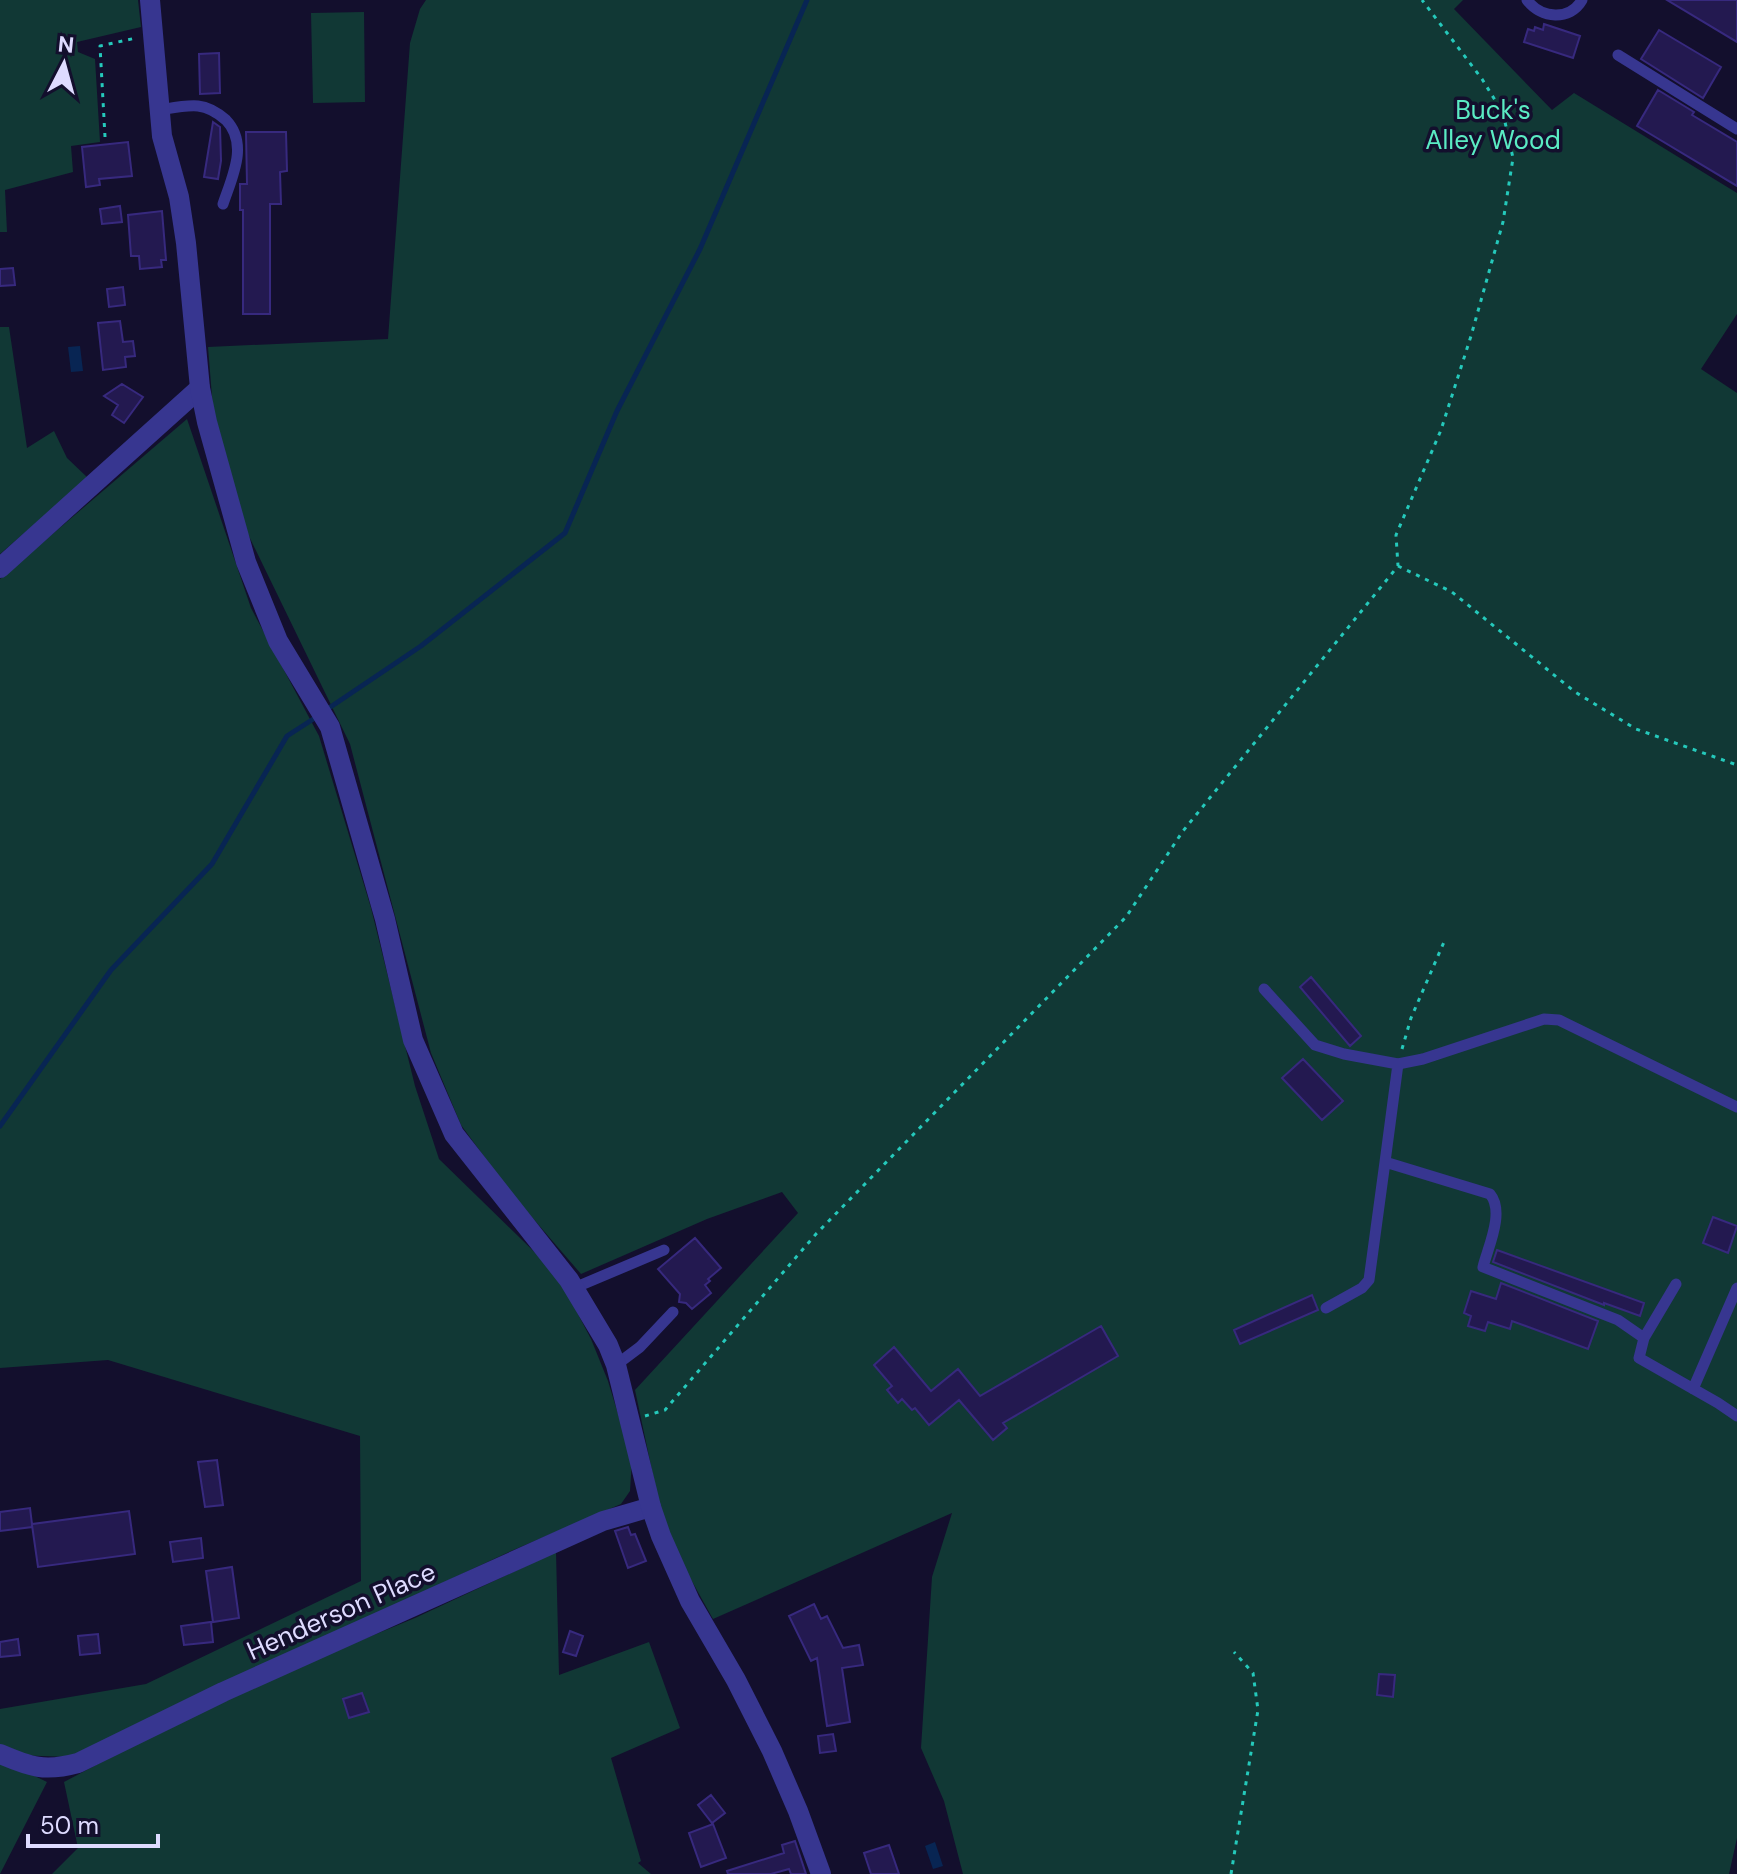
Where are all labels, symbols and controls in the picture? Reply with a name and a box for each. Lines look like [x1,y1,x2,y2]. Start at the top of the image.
north arrow [24,24,104,104]
text: N [57,29,76,60]
park label: Buck's Alley Wood [1425,93,1561,157]
street label: Henderson Place [241,1554,441,1668]
scale bar [28,1798,158,1848]
text: 50 m [40,1810,99,1841]

